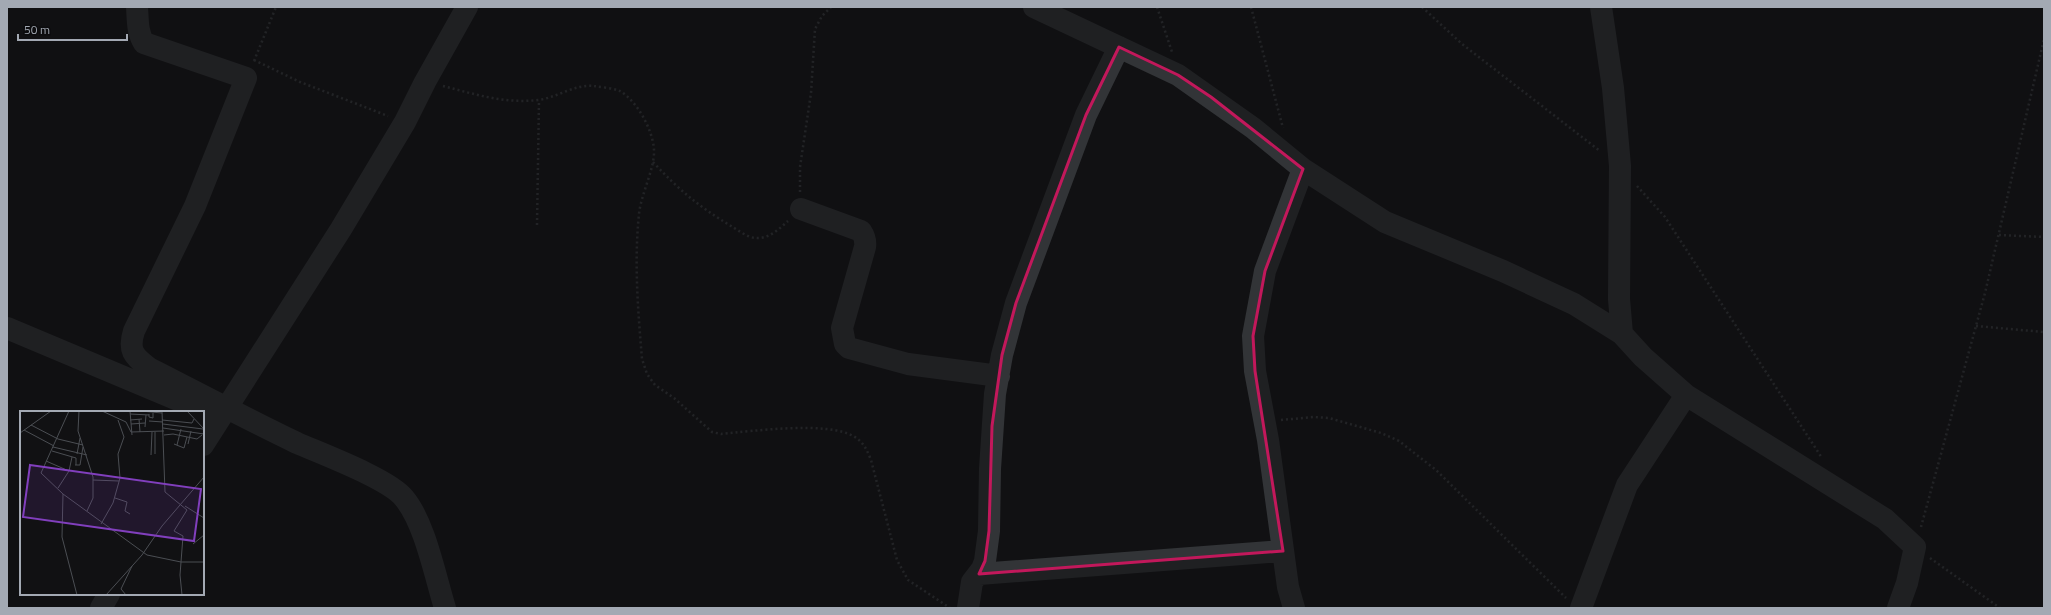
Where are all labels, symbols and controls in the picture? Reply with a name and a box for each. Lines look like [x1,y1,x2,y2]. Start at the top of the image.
scale bar [18,16,127,42]
text: 50 m [24,20,50,39]
inset map [20,411,204,595]

